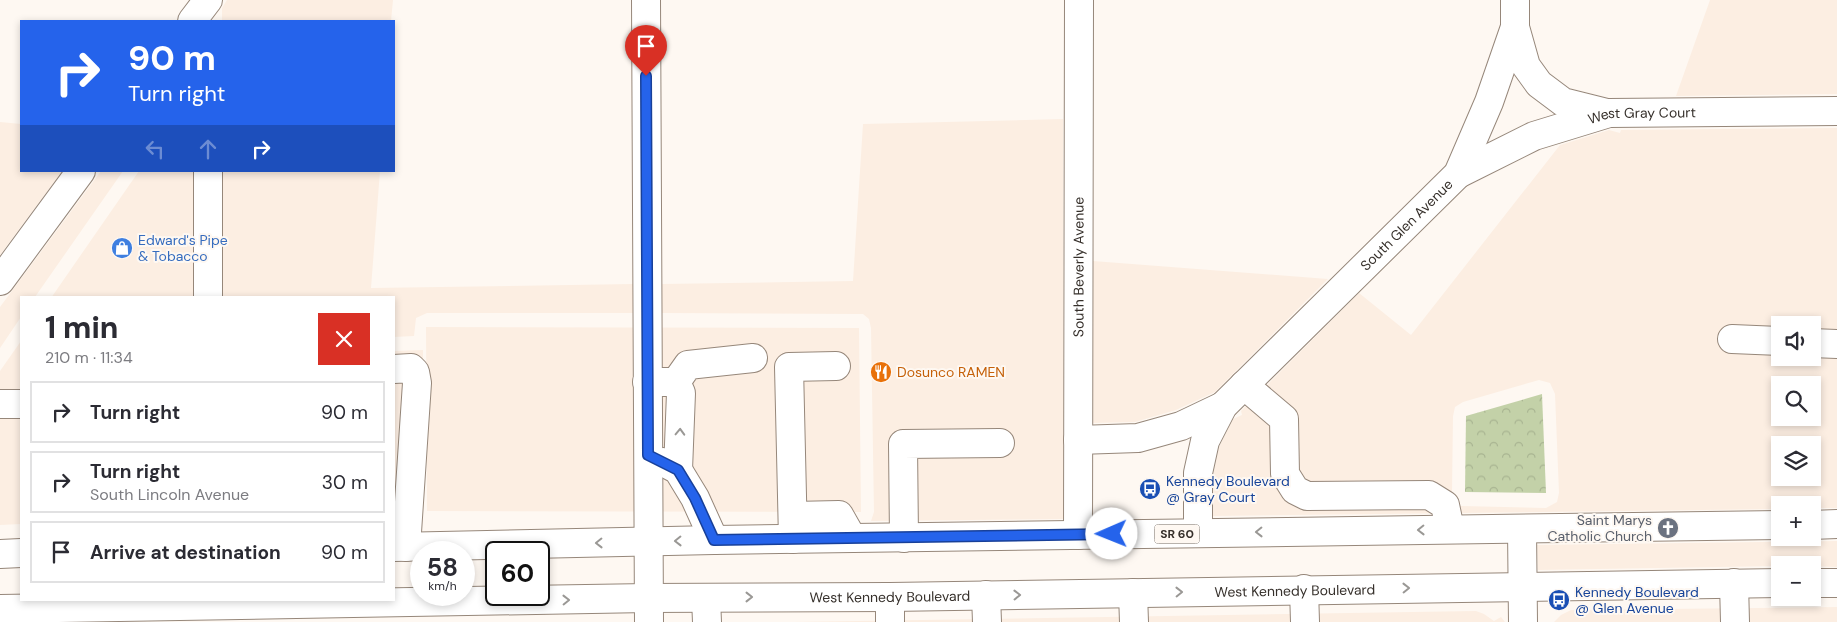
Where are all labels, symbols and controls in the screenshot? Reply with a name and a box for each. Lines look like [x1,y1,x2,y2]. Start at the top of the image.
pin [625,25,667,76]
icon: arrive [632,32,660,60]
text: 90 m [128,35,216,81]
icon: right [45,40,110,105]
text: Turn right [128,79,225,108]
street label: West Gray Court [1586,103,1696,128]
icon: left [141,135,169,163]
icon: ahead [194,135,222,163]
icon: right [247,135,275,163]
street label: South Glen Avenue [1356,175,1457,274]
street label: South Beverly Avenue [1069,197,1088,337]
place label: Edward's Pipe & Tobacco [138,231,228,265]
shop icon: Edward's Pipe & Tobacco [110,236,134,260]
text: 1 min [45,308,118,347]
button: close [318,313,370,365]
map controls [1771,316,1821,606]
button: sound [1771,316,1821,366]
text: 210 m · 11:34 [45,347,133,368]
restaurant icon: Dosunco RAMEN [869,360,893,384]
place label: Dosunco RAMEN [897,363,1005,381]
button: search [1771,376,1821,426]
icon: right [47,398,75,426]
text: Turn right [90,400,180,425]
text: 90 m [321,400,368,425]
one-way arrow [674,427,685,435]
button: layers [1771,436,1821,486]
text: Turn right [90,459,180,484]
icon: right [47,468,75,496]
text: 30 m [322,470,368,495]
place label: Kennedy Boulevard @ Gray Court [1166,472,1290,506]
bus stop icon: Kennedy Boulevard @ Gray Court [1138,477,1162,501]
text: South Lincoln Avenue [90,484,249,505]
button: + [1771,496,1821,546]
position arrow [1085,507,1137,559]
place label: Saint Marys Catholic Church [1547,511,1652,545]
church icon: Saint Marys Catholic Church [1656,516,1680,540]
road number: SR 60 [1154,524,1200,544]
one-way arrow [1417,525,1424,535]
one-way arrow [1254,527,1262,538]
one-way arrow [674,536,682,546]
one-way arrow [595,537,603,548]
icon: arrive [47,538,75,566]
text: Arrive at destination [90,540,281,565]
text: 90 m [321,540,368,565]
speed limit sign: 60 [485,541,550,606]
text: 58 [427,551,458,584]
button: − [1771,556,1821,606]
text: km/h [428,578,457,594]
street label: West Kennedy Boulevard [1214,580,1375,601]
one-way arrow [1402,583,1410,593]
place label: Kennedy Boulevard @ Glen Avenue [1575,583,1699,617]
one-way arrow [1176,586,1184,597]
street label: West Kennedy Boulevard [809,587,970,606]
bus stop icon: Kennedy Boulevard @ Glen Avenue [1547,588,1571,612]
one-way arrow [1013,589,1021,600]
one-way arrow [746,592,754,602]
one-way arrow [562,594,570,605]

